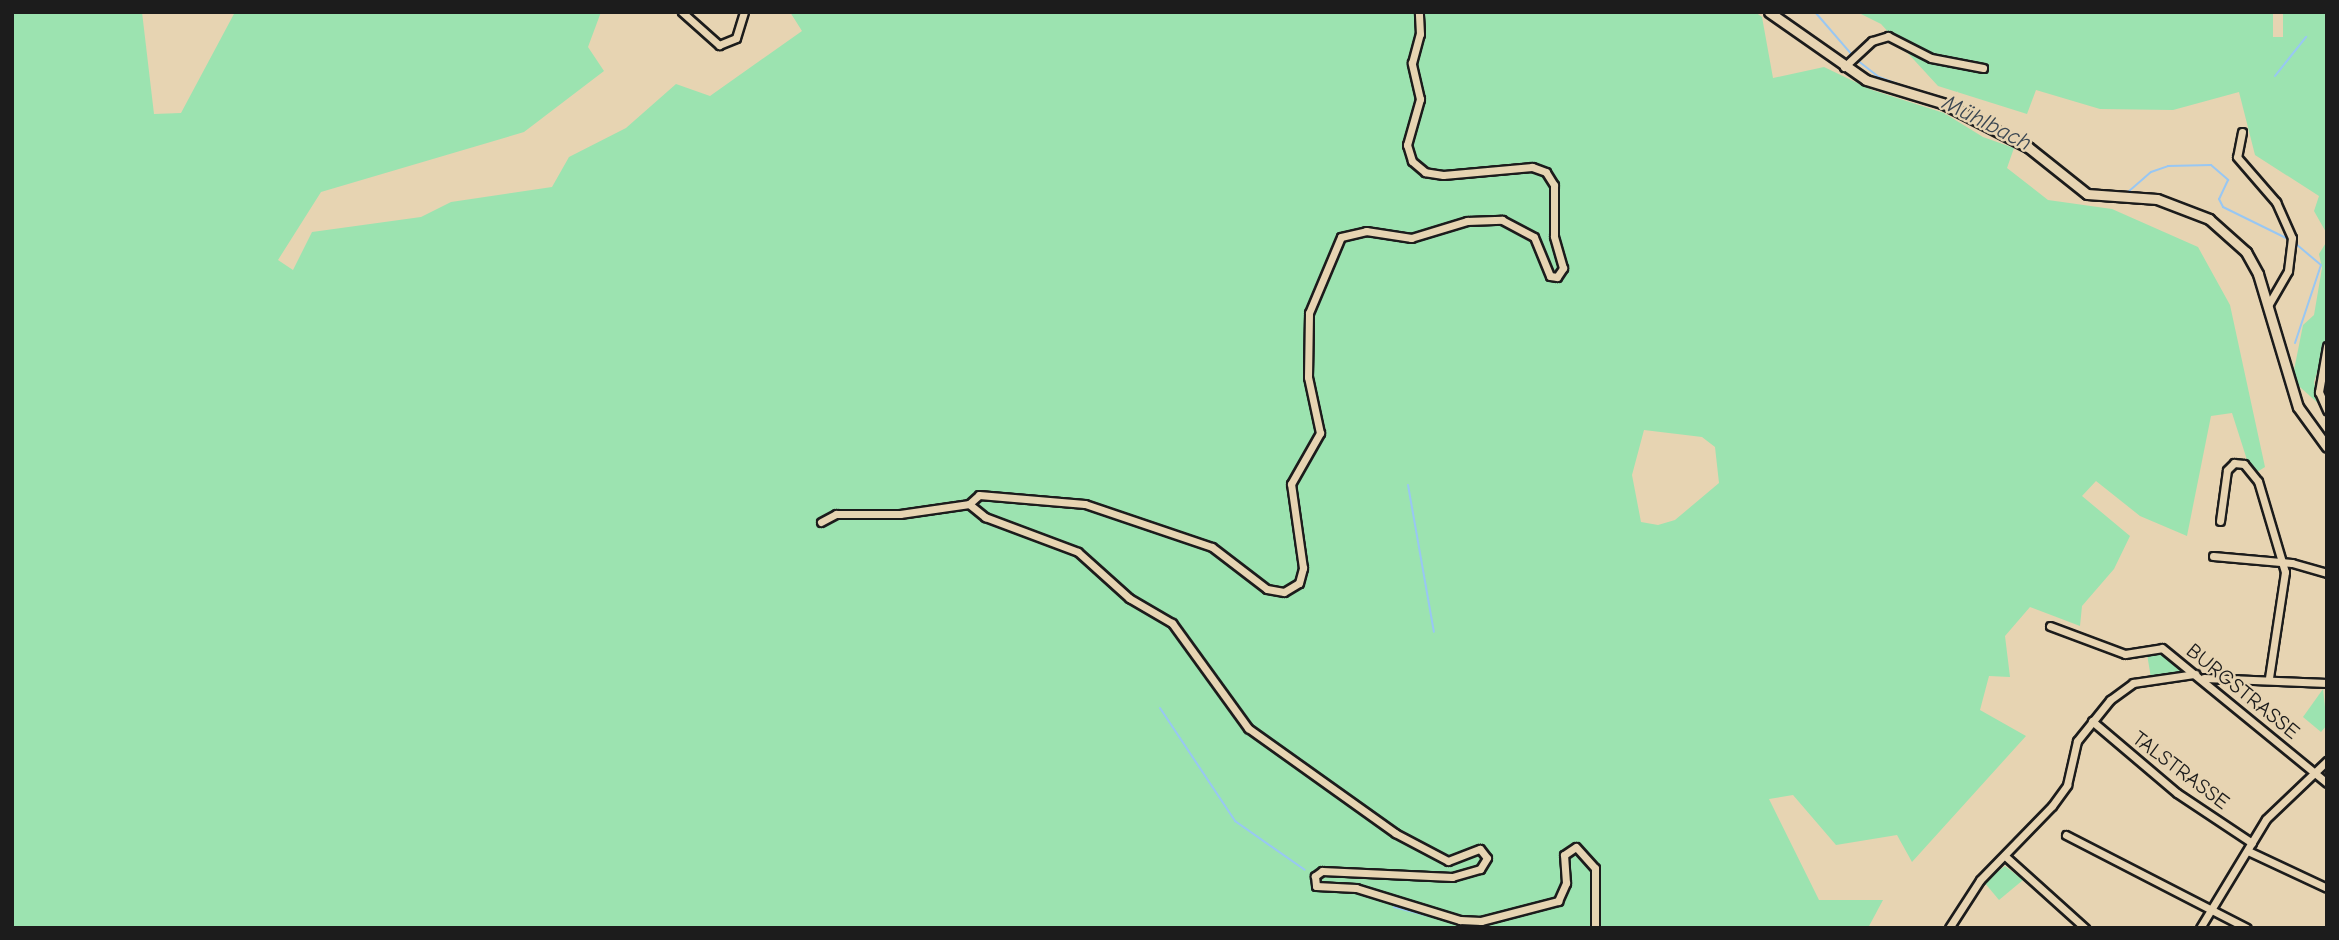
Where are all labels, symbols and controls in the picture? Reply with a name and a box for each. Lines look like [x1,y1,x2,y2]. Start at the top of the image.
water label: Mühlbach [1938,89,2036,157]
street label: BURGSTRASSE [2181,638,2305,744]
street label: TALSTRASSE [2128,725,2234,815]

